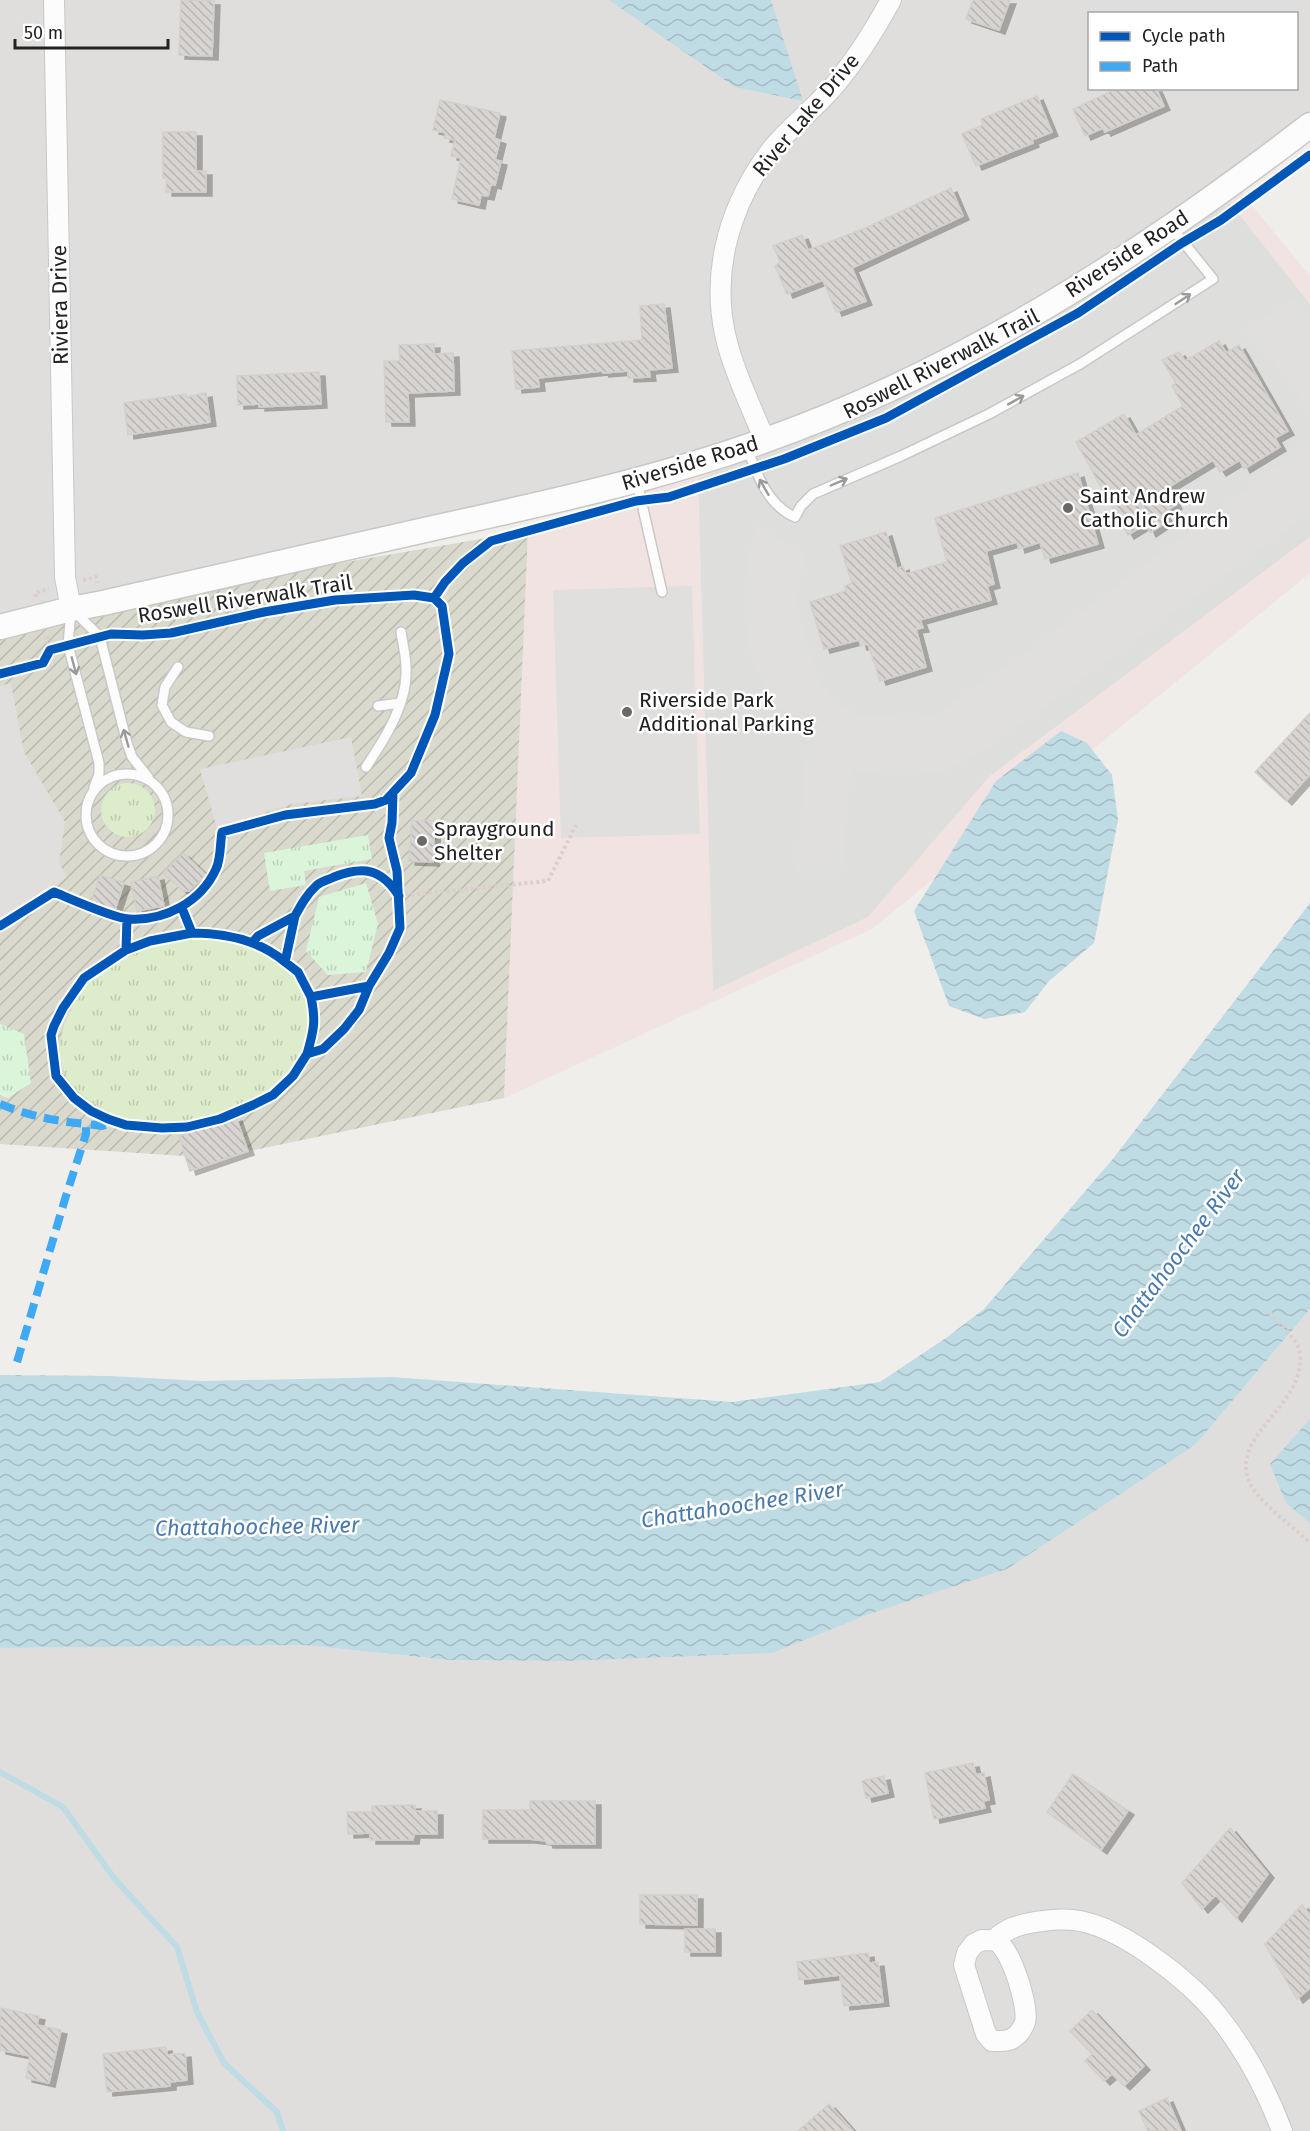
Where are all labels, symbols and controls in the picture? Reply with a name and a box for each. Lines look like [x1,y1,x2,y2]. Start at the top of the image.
scale bar [15,12,168,50]
legend [1088,12,1298,90]
text: 50 m [24,22,63,44]
text: Cycle path [1142,25,1226,47]
street label: River Lake Drive [747,48,865,182]
text: Path [1142,55,1178,77]
street label: Riverside Road [1060,204,1194,304]
street label: Riviera Drive [46,245,74,365]
one-way arrow [1174,293,1190,305]
street label: Roswell Riverwalk Trail [839,303,1043,425]
one-way arrow [1007,394,1024,406]
street label: Riverside Road [618,430,762,496]
one-way arrow [830,476,848,488]
one-way arrow [758,479,770,496]
place label: Saint Andrew Catholic Church [1080,483,1229,533]
marker: Saint Andrew Catholic Church [1061,501,1075,515]
street label: Roswell Riverwalk Trail [136,569,354,629]
one-way arrow [68,656,80,675]
place label: Riverside Park Additional Parking [639,687,814,737]
marker: Riverside Park Additional Parking [620,705,634,719]
one-way arrow [120,729,131,748]
place label: Sprayground Shelter [434,816,554,866]
marker: Sprayground Shelter [415,834,429,848]
water label: Chattahoochee River [1106,1163,1251,1343]
water label: Chattahoochee River [639,1475,846,1534]
water label: Chattahoochee River [155,1511,360,1542]

